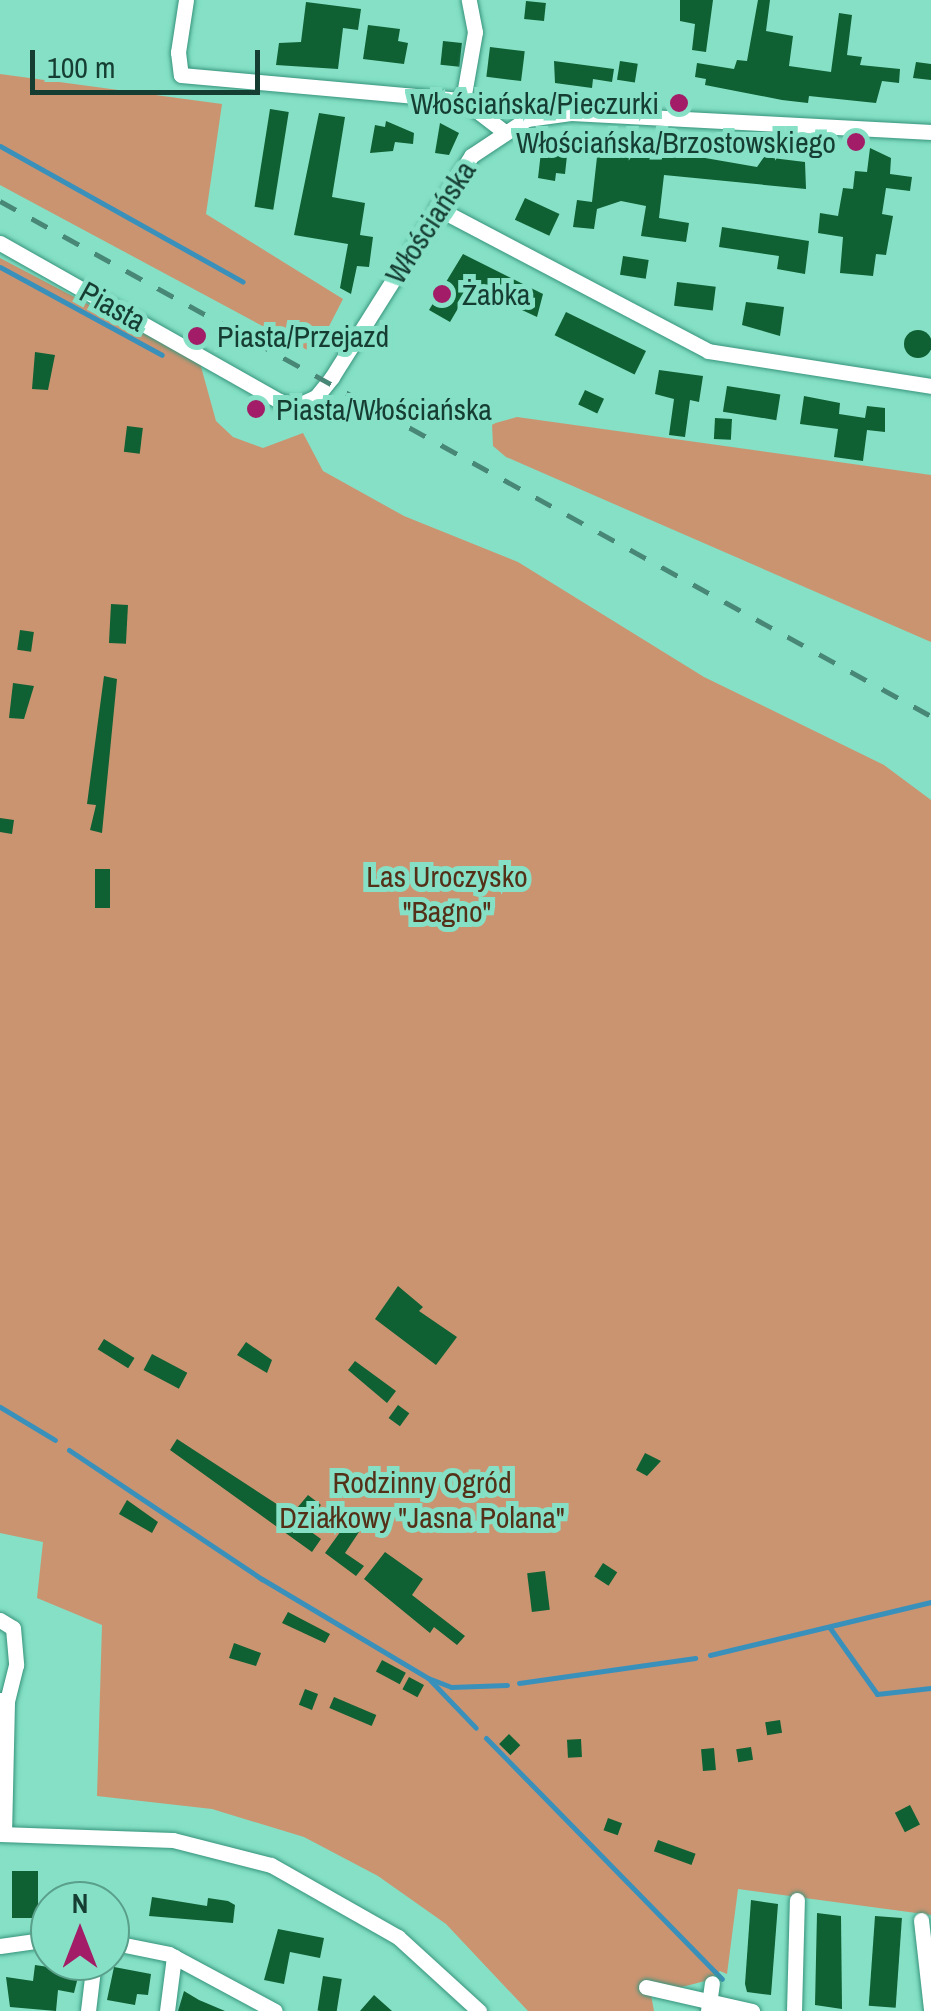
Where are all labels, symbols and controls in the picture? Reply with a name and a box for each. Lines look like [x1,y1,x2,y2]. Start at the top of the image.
scale bar [35,30,265,92]
text: 100 m [47,47,115,87]
place label: Włościańska/Pieczurki [410,85,659,121]
marker: Włościańska/Pieczurki [668,92,690,114]
place label: Włościańska/Brzostowskiego [516,124,836,160]
marker: Włościańska/Brzostowskiego [845,131,867,153]
street label: Włościańska [377,154,483,290]
street label: Piasta [74,273,152,339]
place label: Żabka [462,276,530,312]
marker: Żabka [431,283,453,305]
place label: Piasta/Przejazd [217,318,389,354]
marker: Piasta/Przejazd [186,325,208,347]
place label: Piasta/Włościańska [276,391,492,427]
marker: Piasta/Włościańska [245,398,267,420]
park label: Las Uroczysko "Bagno" [366,858,528,928]
park label: Rodzinny Ogród Działkowy "Jasna Polana" [279,1464,565,1534]
north arrow [30,1881,130,1981]
text: N [72,1884,88,1922]

